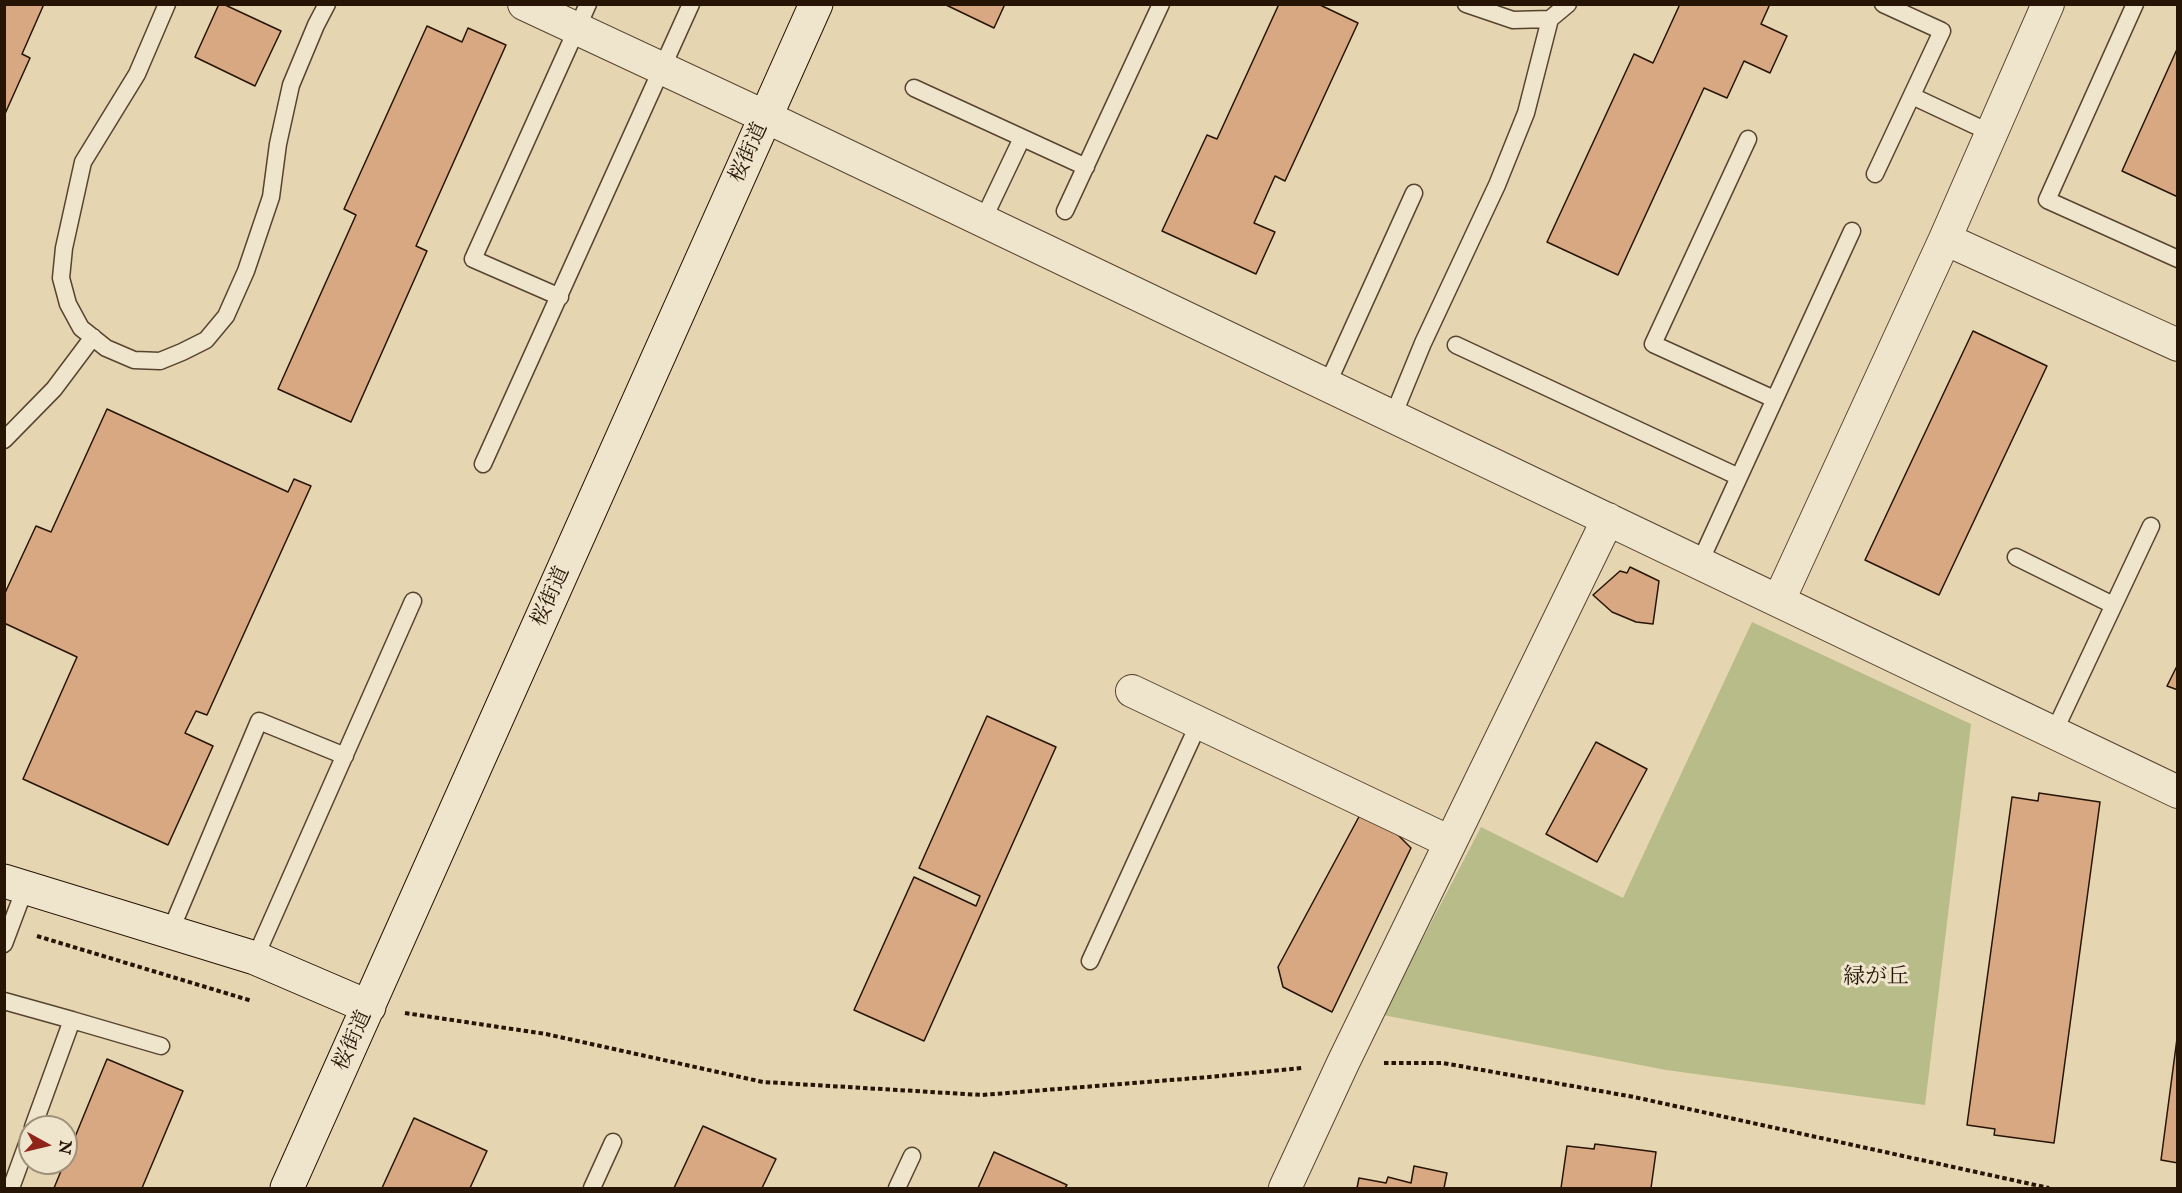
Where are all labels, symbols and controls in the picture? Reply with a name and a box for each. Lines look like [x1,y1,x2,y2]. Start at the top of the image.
street label: 桜街道 [726,119,774,187]
street label: 桜街道 [528,563,576,631]
district label: 緑が丘 [1843,965,1909,991]
street label: 桜街道 [330,1007,378,1075]
north arrow [18,1115,78,1175]
text: N [53,1139,75,1155]

